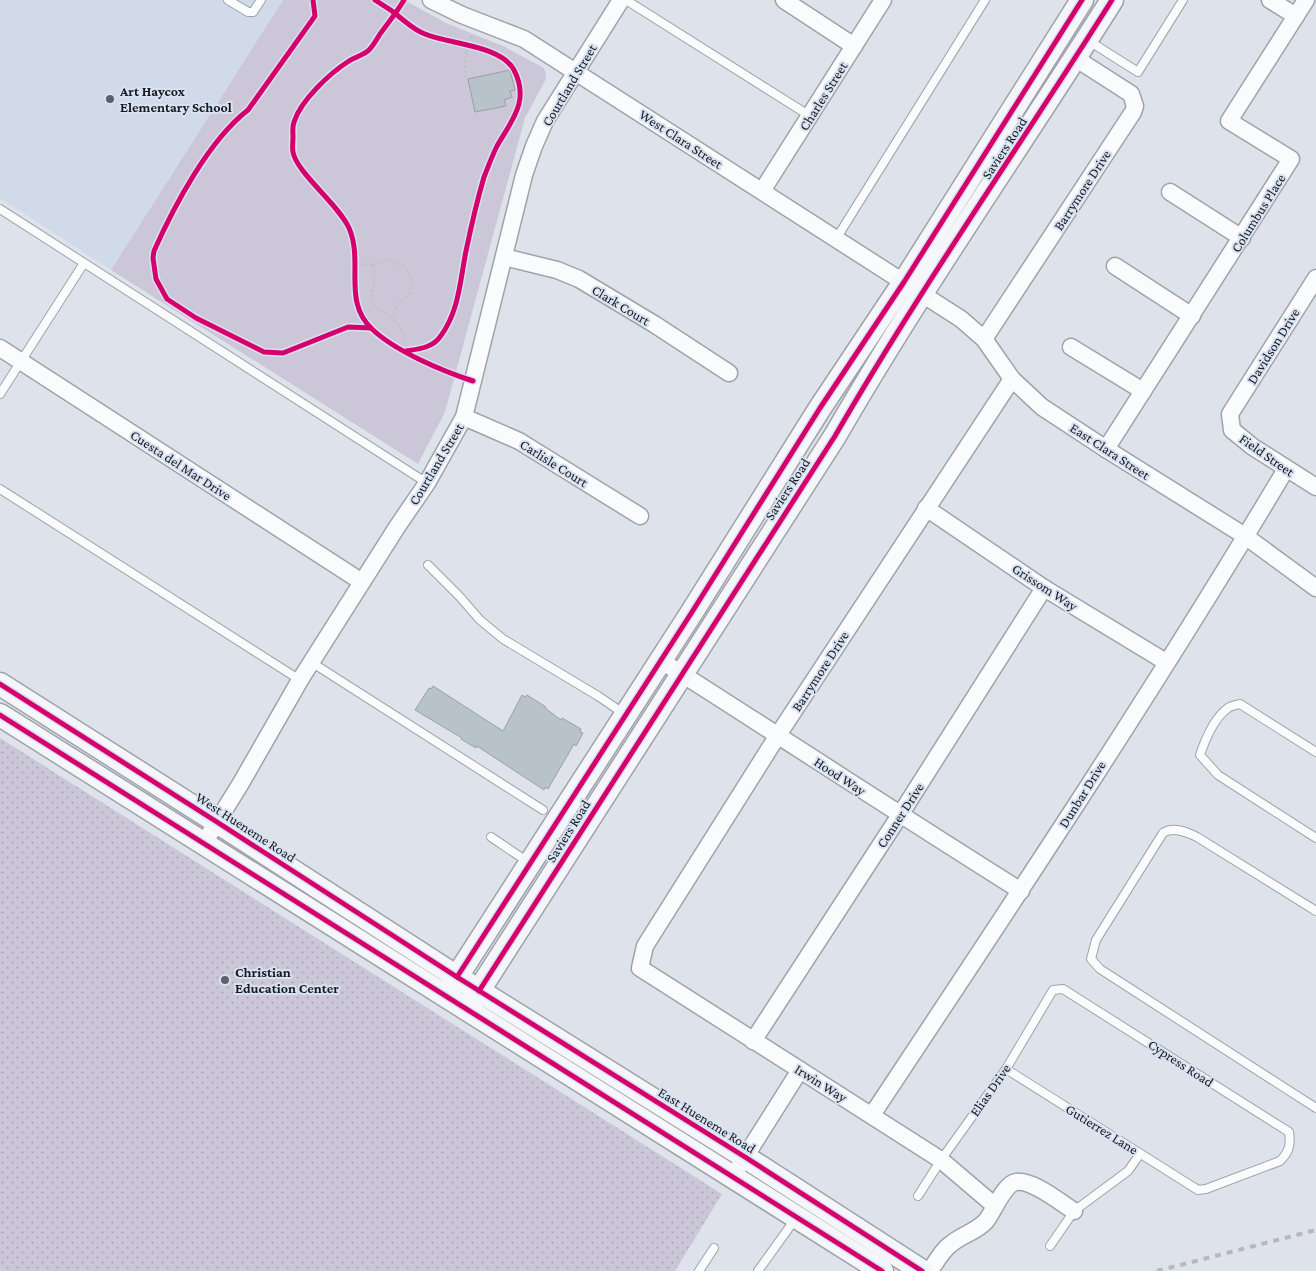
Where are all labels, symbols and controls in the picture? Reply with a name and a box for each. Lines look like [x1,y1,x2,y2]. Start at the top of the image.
street label: Courtland Street [538,41,600,129]
street label: Charles Street [796,58,851,133]
place label: Art Haycox Elementary School [119,83,232,115]
marker: Art Haycox Elementary School [104,93,116,105]
street label: West Clara Street [636,106,726,172]
street label: Saviers Road [978,113,1030,182]
street label: Barrymore Drive [1050,147,1114,233]
street label: Columbus Place [1228,171,1288,255]
street label: Clark Court [589,281,653,329]
street label: Davidson Drive [1243,305,1303,387]
street label: East Clara Street [1067,419,1153,483]
street label: Courtland Street [405,420,467,508]
street label: Cuesta del Mar Drive [128,426,234,504]
street label: Field Street [1237,430,1298,480]
street label: Carlisle Court [517,436,591,490]
street label: Saviers Road [761,454,813,523]
street label: Grissom Way [1009,560,1081,614]
street label: Barrymore Drive [788,628,852,714]
street label: Hood Way [811,753,869,799]
street label: Dunbar Drive [1055,758,1109,830]
street label: Conner Drive [873,779,927,851]
street label: West Hueneme Road [193,789,300,866]
street label: Saviers Road [542,796,594,865]
place label: Christian Education Center [235,964,339,996]
marker: Christian Education Center [219,974,231,986]
street label: Cypress Road [1145,1036,1217,1090]
street label: Irwin Way [792,1061,850,1106]
street label: Elias Drive [966,1061,1014,1119]
street label: East Hueneme Road [655,1084,759,1157]
street label: Gutierrez Lane [1063,1100,1141,1158]

